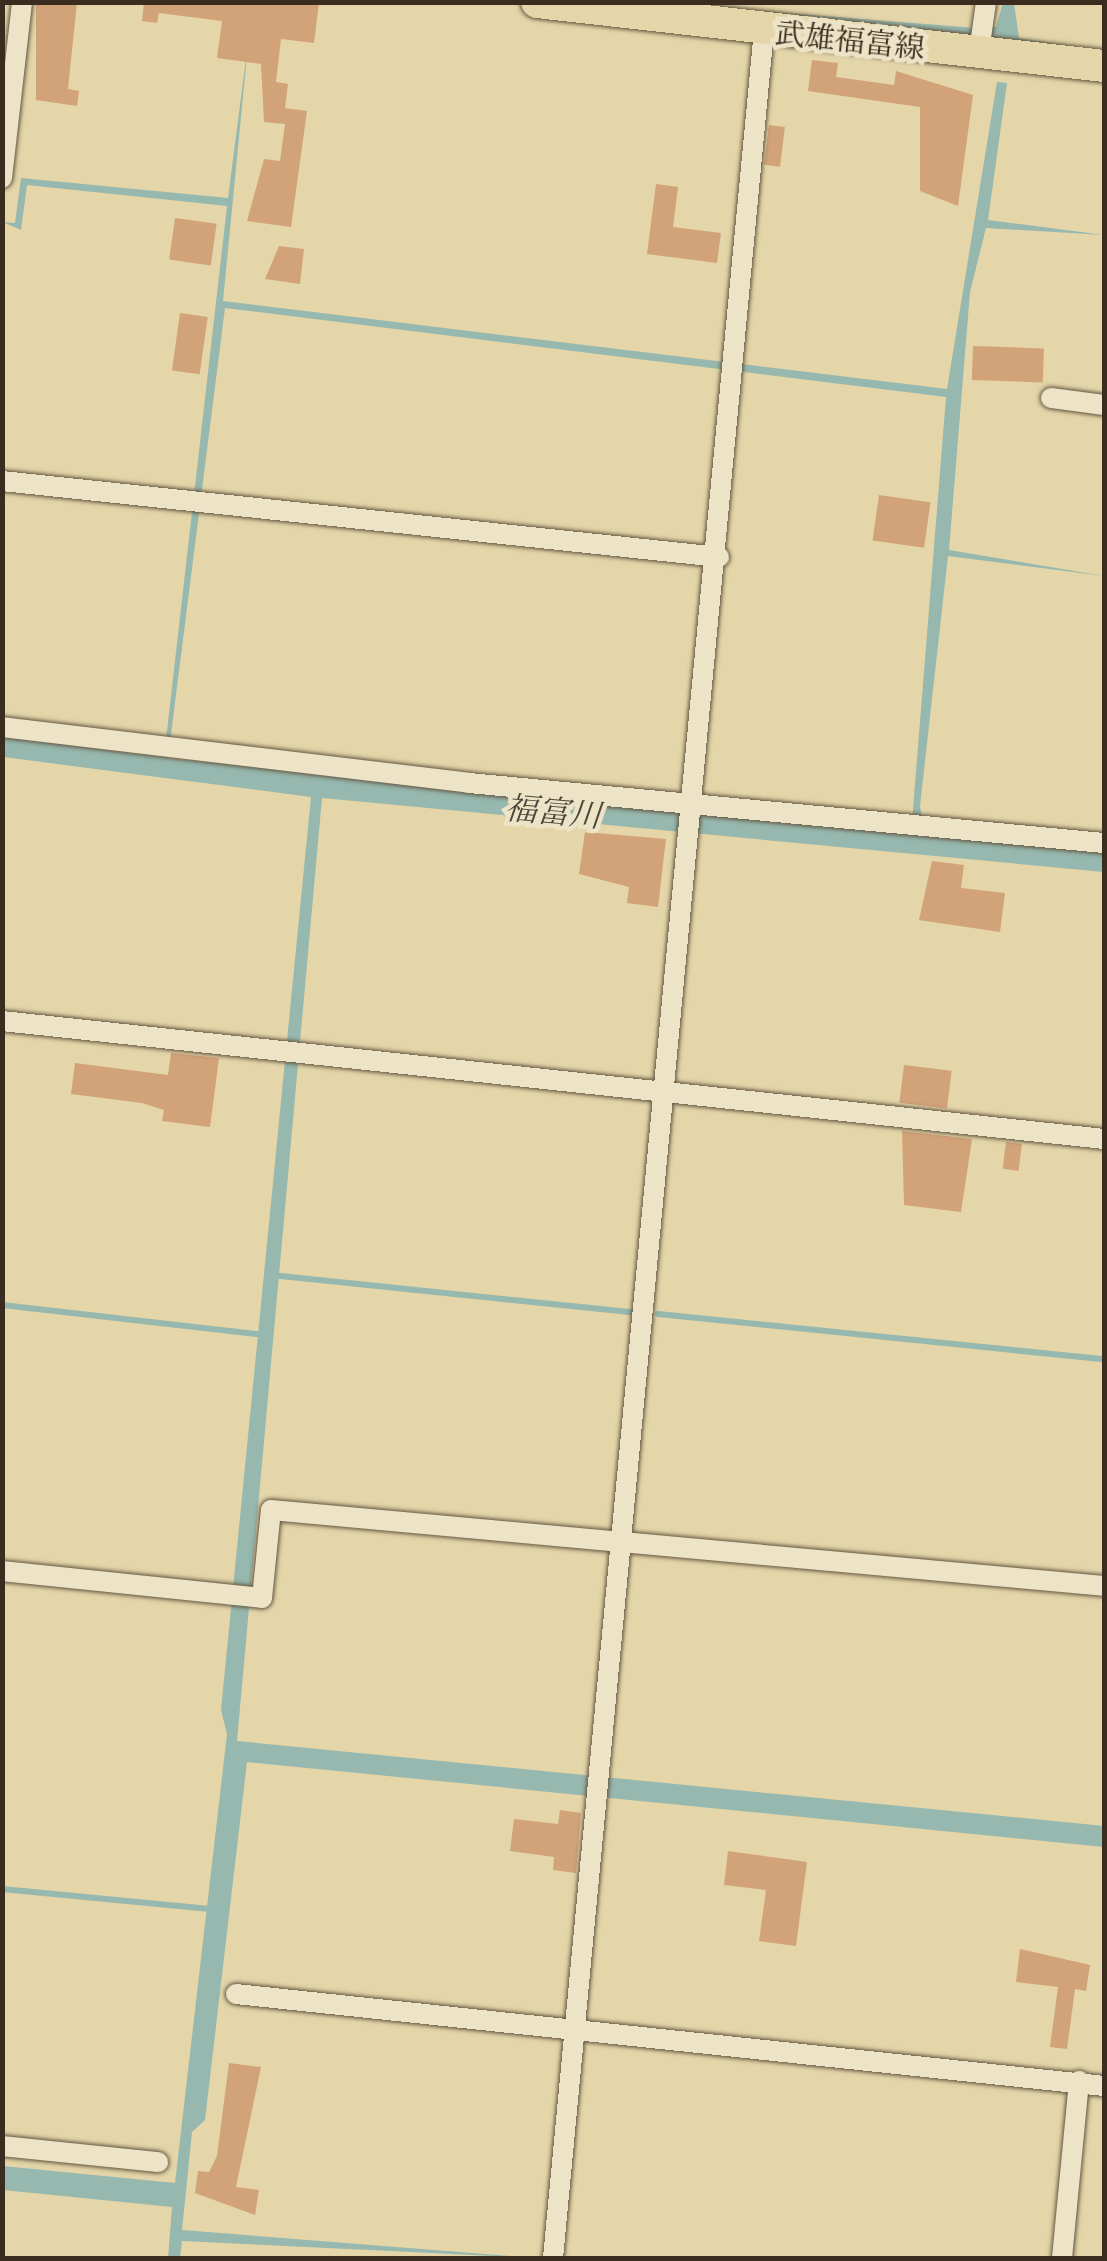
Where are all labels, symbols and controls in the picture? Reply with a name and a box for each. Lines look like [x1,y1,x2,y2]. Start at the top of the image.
street label: 武雄福富線 [774,14,926,66]
water label: 福富川 [504,789,602,835]

